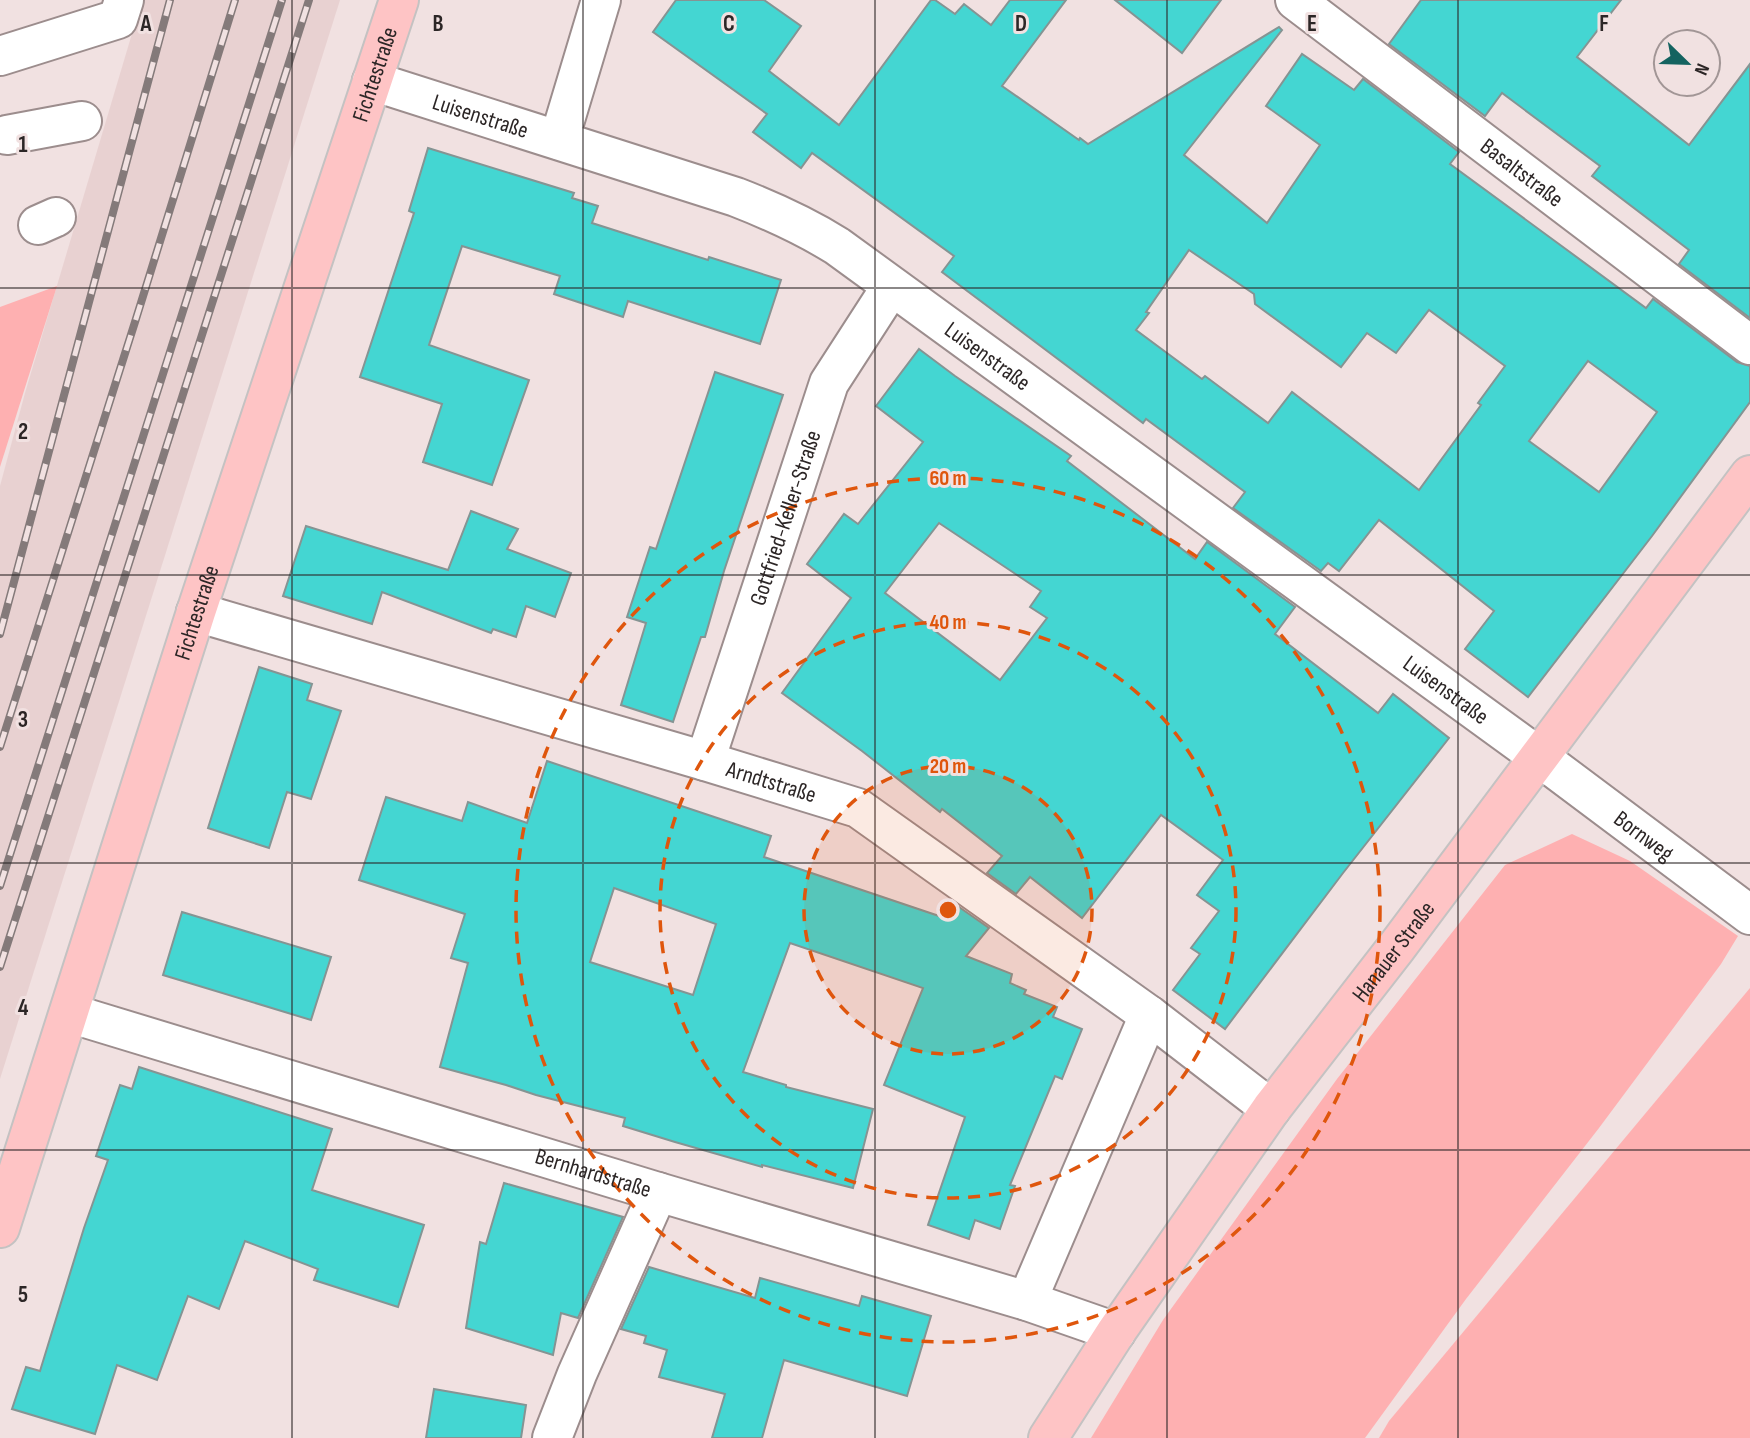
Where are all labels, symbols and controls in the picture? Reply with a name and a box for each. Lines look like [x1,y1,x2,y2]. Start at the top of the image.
text: A [140,10,153,38]
text: B [433,10,444,38]
text: C [723,10,735,38]
text: D [1015,10,1027,38]
text: E [1307,10,1317,38]
text: F [1599,10,1609,38]
street label: Fichtestraße [347,24,404,125]
north arrow [1652,28,1722,98]
text: N [1689,60,1714,78]
street label: Luisenstraße [429,88,532,145]
text: 1 [18,131,28,159]
street label: Basaltstraße [1475,133,1568,213]
street label: Luisenstraße [939,316,1036,397]
text: 2 [18,418,28,446]
street label: Gottfried-Keller-Straße [744,427,828,609]
text: 60 m [929,466,967,491]
street label: Fichtestraße [169,562,226,664]
text: 40 m [930,610,966,635]
street label: Luisenstraße [1397,650,1494,731]
text: 3 [18,706,28,734]
text: 20 m [930,754,966,779]
street label: Arndtstraße [722,755,820,809]
street label: Bornweg [1608,805,1679,868]
street label: Hanauer Straße [1346,896,1441,1008]
centre of rings [936,898,960,922]
text: 4 [18,994,29,1022]
street label: Bernhardstraße [532,1142,654,1204]
text: 5 [18,1281,28,1309]

